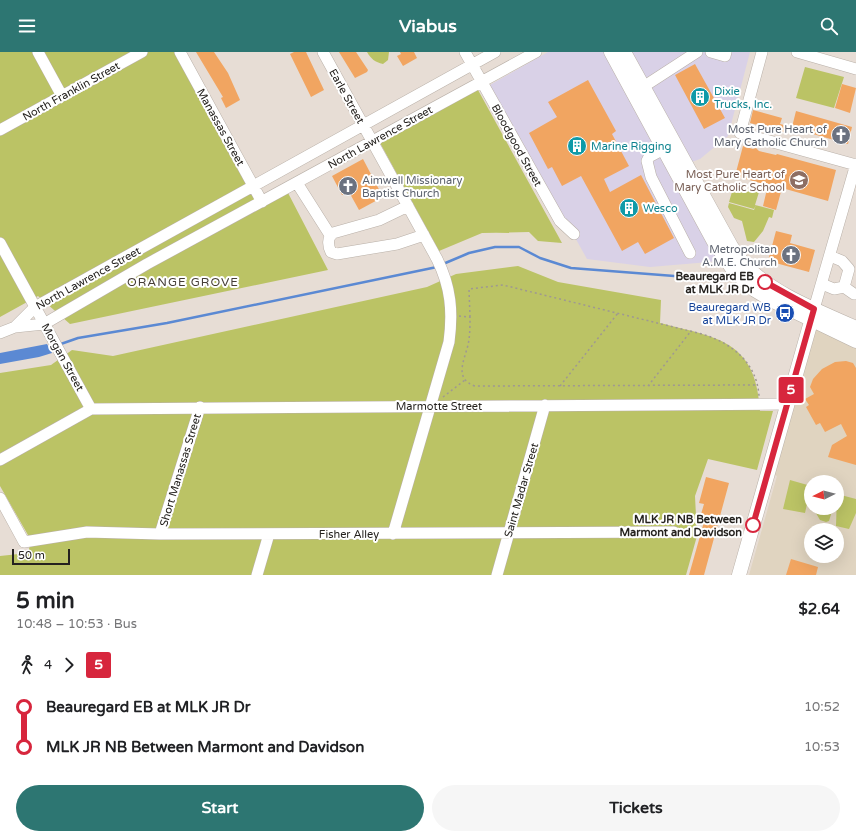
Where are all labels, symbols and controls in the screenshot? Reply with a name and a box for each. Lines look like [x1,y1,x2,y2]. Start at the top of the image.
icon: menu [16,15,38,37]
text: Viabus [399,15,457,37]
icon: search [818,15,840,37]
street label: North Franklin Street [20,59,122,124]
street label: Earle Street [326,67,367,126]
place label: Dixie Trucks, Inc. [714,85,772,111]
street label: Manassas Street [194,86,247,168]
building icon: Dixie Trucks, Inc. [689,86,711,108]
street label: Bloodgood Street [489,102,545,189]
street label: North Lawrence Street [326,103,435,172]
place label: Most Pure Heart of Mary Catholic Church [714,123,828,149]
church icon: Most Pure Heart of Mary Catholic Church [830,124,852,146]
building icon: Marine Rigging [566,135,588,157]
place label: Marine Rigging [591,140,671,153]
place label: Most Pure Heart of Mary Catholic School [674,168,786,194]
school or university icon: Most Pure Heart of Mary Catholic School [788,169,810,191]
place label: Aimwell Missionary Baptist Church [362,174,462,200]
church icon: Aimwell Missionary Baptist Church [337,175,359,197]
building icon: Wesco [618,197,640,219]
place label: Wesco [643,202,678,215]
place label: Metropolitan A.M.E. Church [702,243,777,269]
street label: North Lawrence Street [34,244,143,313]
church icon: Metropolitan A.M.E. Church [780,244,802,266]
place label: Beauregard EB at MLK JR Dr [675,270,755,296]
marker: Beauregard EB at MLK JR Dr [757,274,773,290]
district label: ORANGE GROVE [127,275,239,289]
place label: Beauregard WB at MLK JR Dr [688,301,772,327]
bus stop icon: Beauregard WB at MLK JR Dr [774,302,796,324]
street label: Morgan Street [39,321,87,393]
line badge: 5 [778,377,804,403]
text: 5 [787,381,795,398]
street label: Marmotte Street [396,400,482,413]
street label: Short Manassas Street [157,412,204,528]
street label: Saint Madar Street [502,441,541,539]
north arrow [804,475,844,515]
map controls [804,475,844,563]
place label: MLK JR NB Between Marmont and Davidson [619,513,742,539]
marker: MLK JR NB Between Marmont and Davidson [745,517,761,533]
button: layers [804,523,844,563]
street label: Fisher Alley [319,528,379,541]
scale bar [12,547,70,566]
text: 50 m [18,549,45,562]
text: 5 min [16,588,75,614]
text: $2.64 [799,600,840,618]
text: 10:48 – 10:53 · Bus [16,616,137,632]
icon: walk [16,654,38,676]
icon: forward [58,654,80,676]
text: 5 [94,656,103,673]
text: 4 [44,657,52,673]
text: Beauregard EB at MLK JR Dr [46,698,250,716]
text: 10:52 [804,699,840,715]
text: MLK JR NB Between Marmont and Davidson [46,738,364,756]
text: 10:53 [804,739,840,755]
button: Start [16,785,424,831]
button: Tickets [432,785,840,831]

